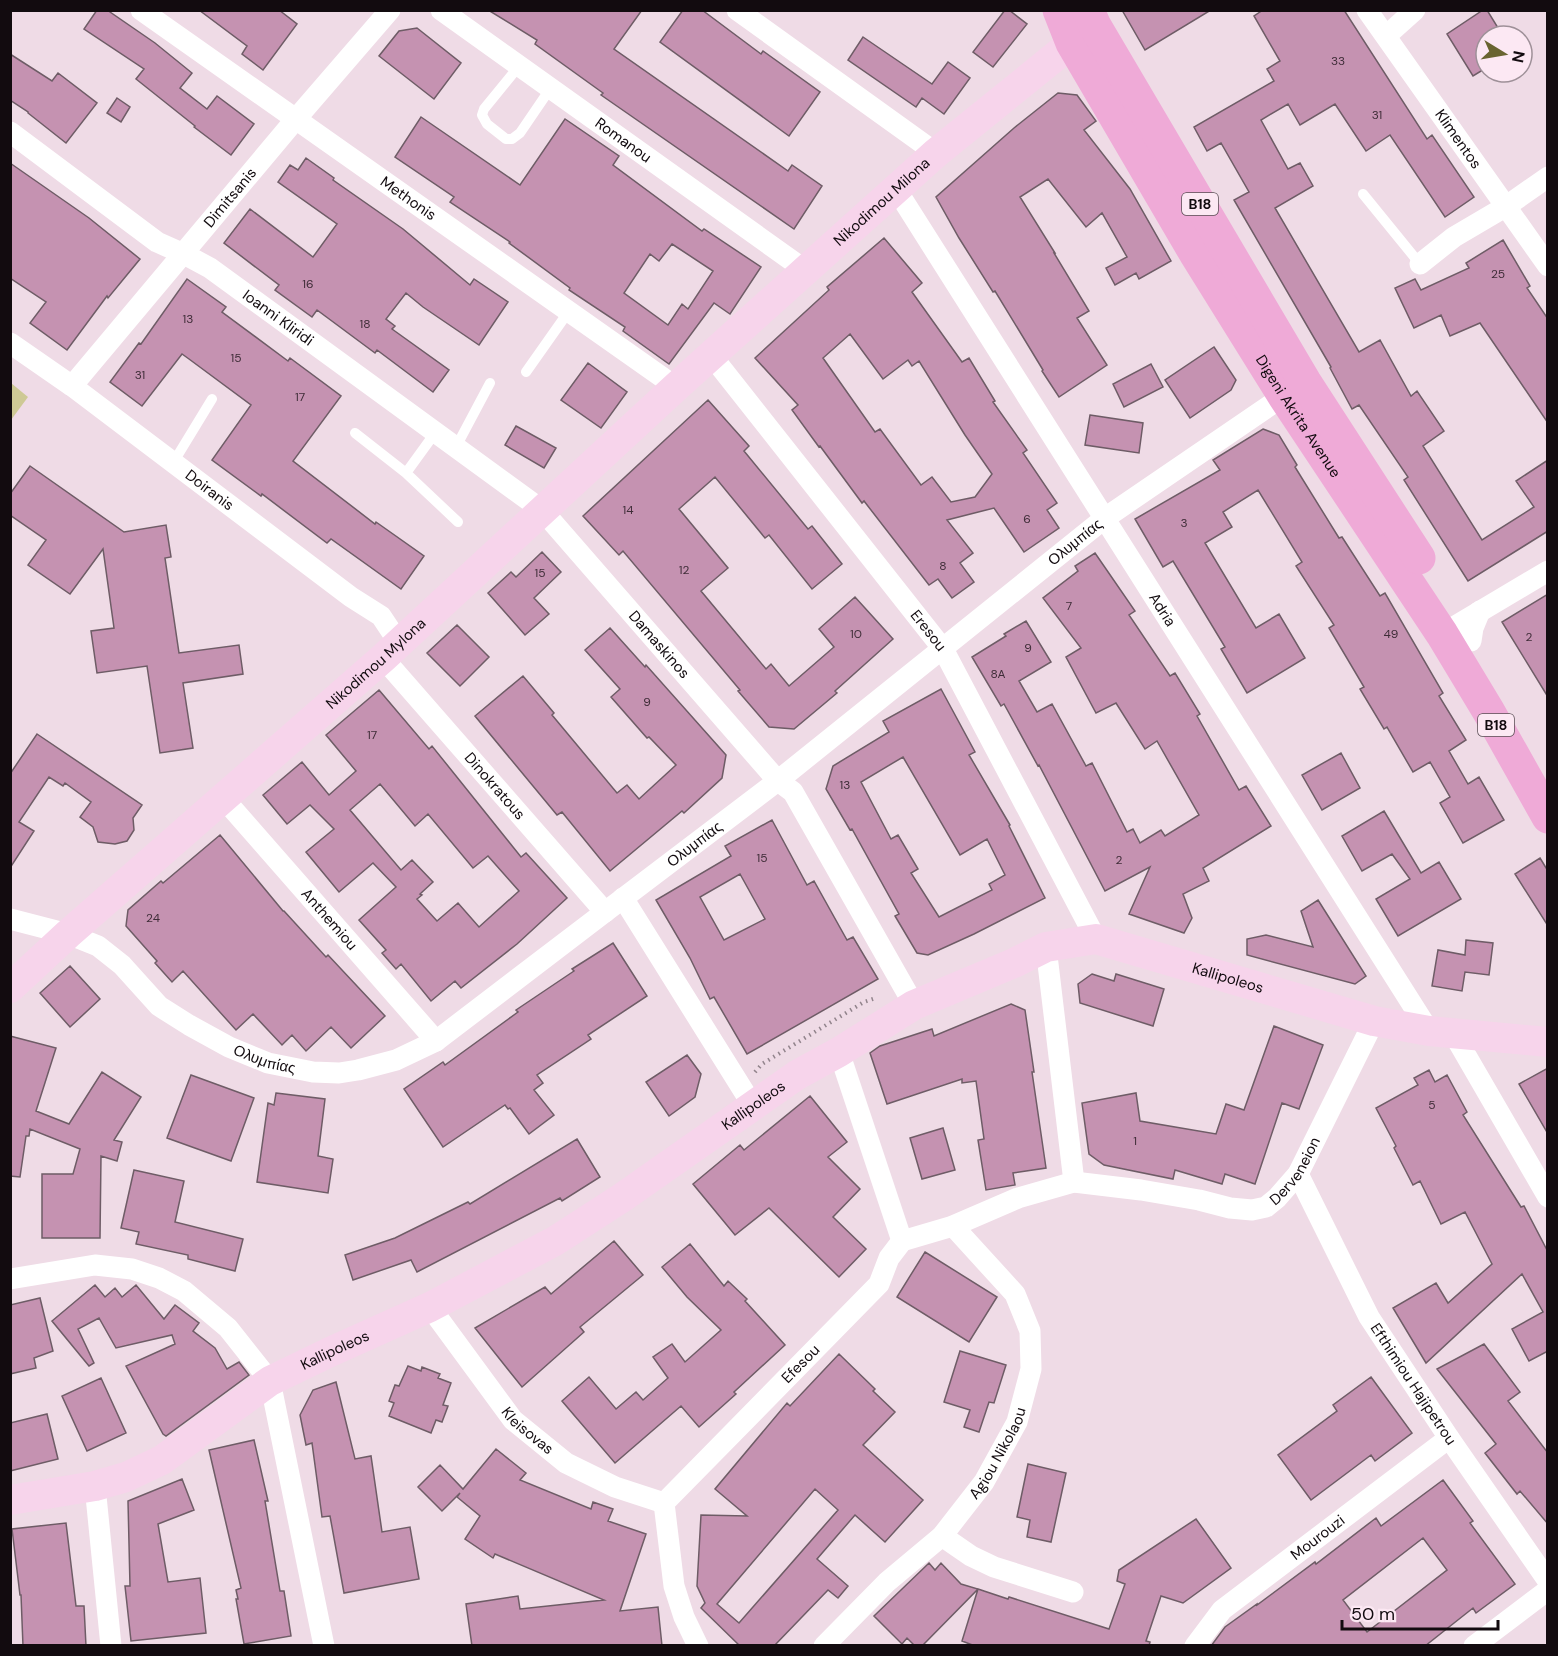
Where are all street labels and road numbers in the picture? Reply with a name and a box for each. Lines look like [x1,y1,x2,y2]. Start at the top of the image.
street label: Klimentos [1430,105,1486,173]
street label: Romanou [591,113,656,167]
street label: Nikodimou Milona [829,153,934,250]
street label: Dimitsanis [199,163,261,232]
street label: Methonis [376,172,440,225]
road number: B18 [1182,193,1218,215]
street label: Ioanni Kliridi [239,285,318,350]
street label: Digeni Akrita Avenue [1251,351,1345,482]
street label: Doiranis [181,465,238,515]
street label: Ολυμπίας [1044,514,1107,570]
street label: Adria [1144,589,1181,630]
street label: Damaskinos [624,606,694,683]
street label: Eresou [906,606,951,655]
street label: Nikodimou Mylona [322,613,430,714]
road number: B18 [1478,714,1514,736]
street label: Dinokratous [460,748,530,824]
street label: Ολυμπίας [663,817,726,872]
street label: Anthemiou [297,884,362,955]
street label: Kallipoleos [1190,958,1266,998]
street label: Ολυμπίας [230,1040,297,1078]
street label: Kallipoleos [718,1076,789,1135]
street label: Derveneion [1265,1134,1325,1210]
street label: Efthimiou Hajipetrou [1366,1319,1461,1449]
street label: Kallipoleos [297,1326,372,1375]
street label: Efesou [777,1340,824,1388]
street label: Kleisovas [497,1403,558,1459]
street label: Agiou Nikolaou [964,1405,1030,1503]
street label: Mourouzi [1286,1510,1349,1565]

